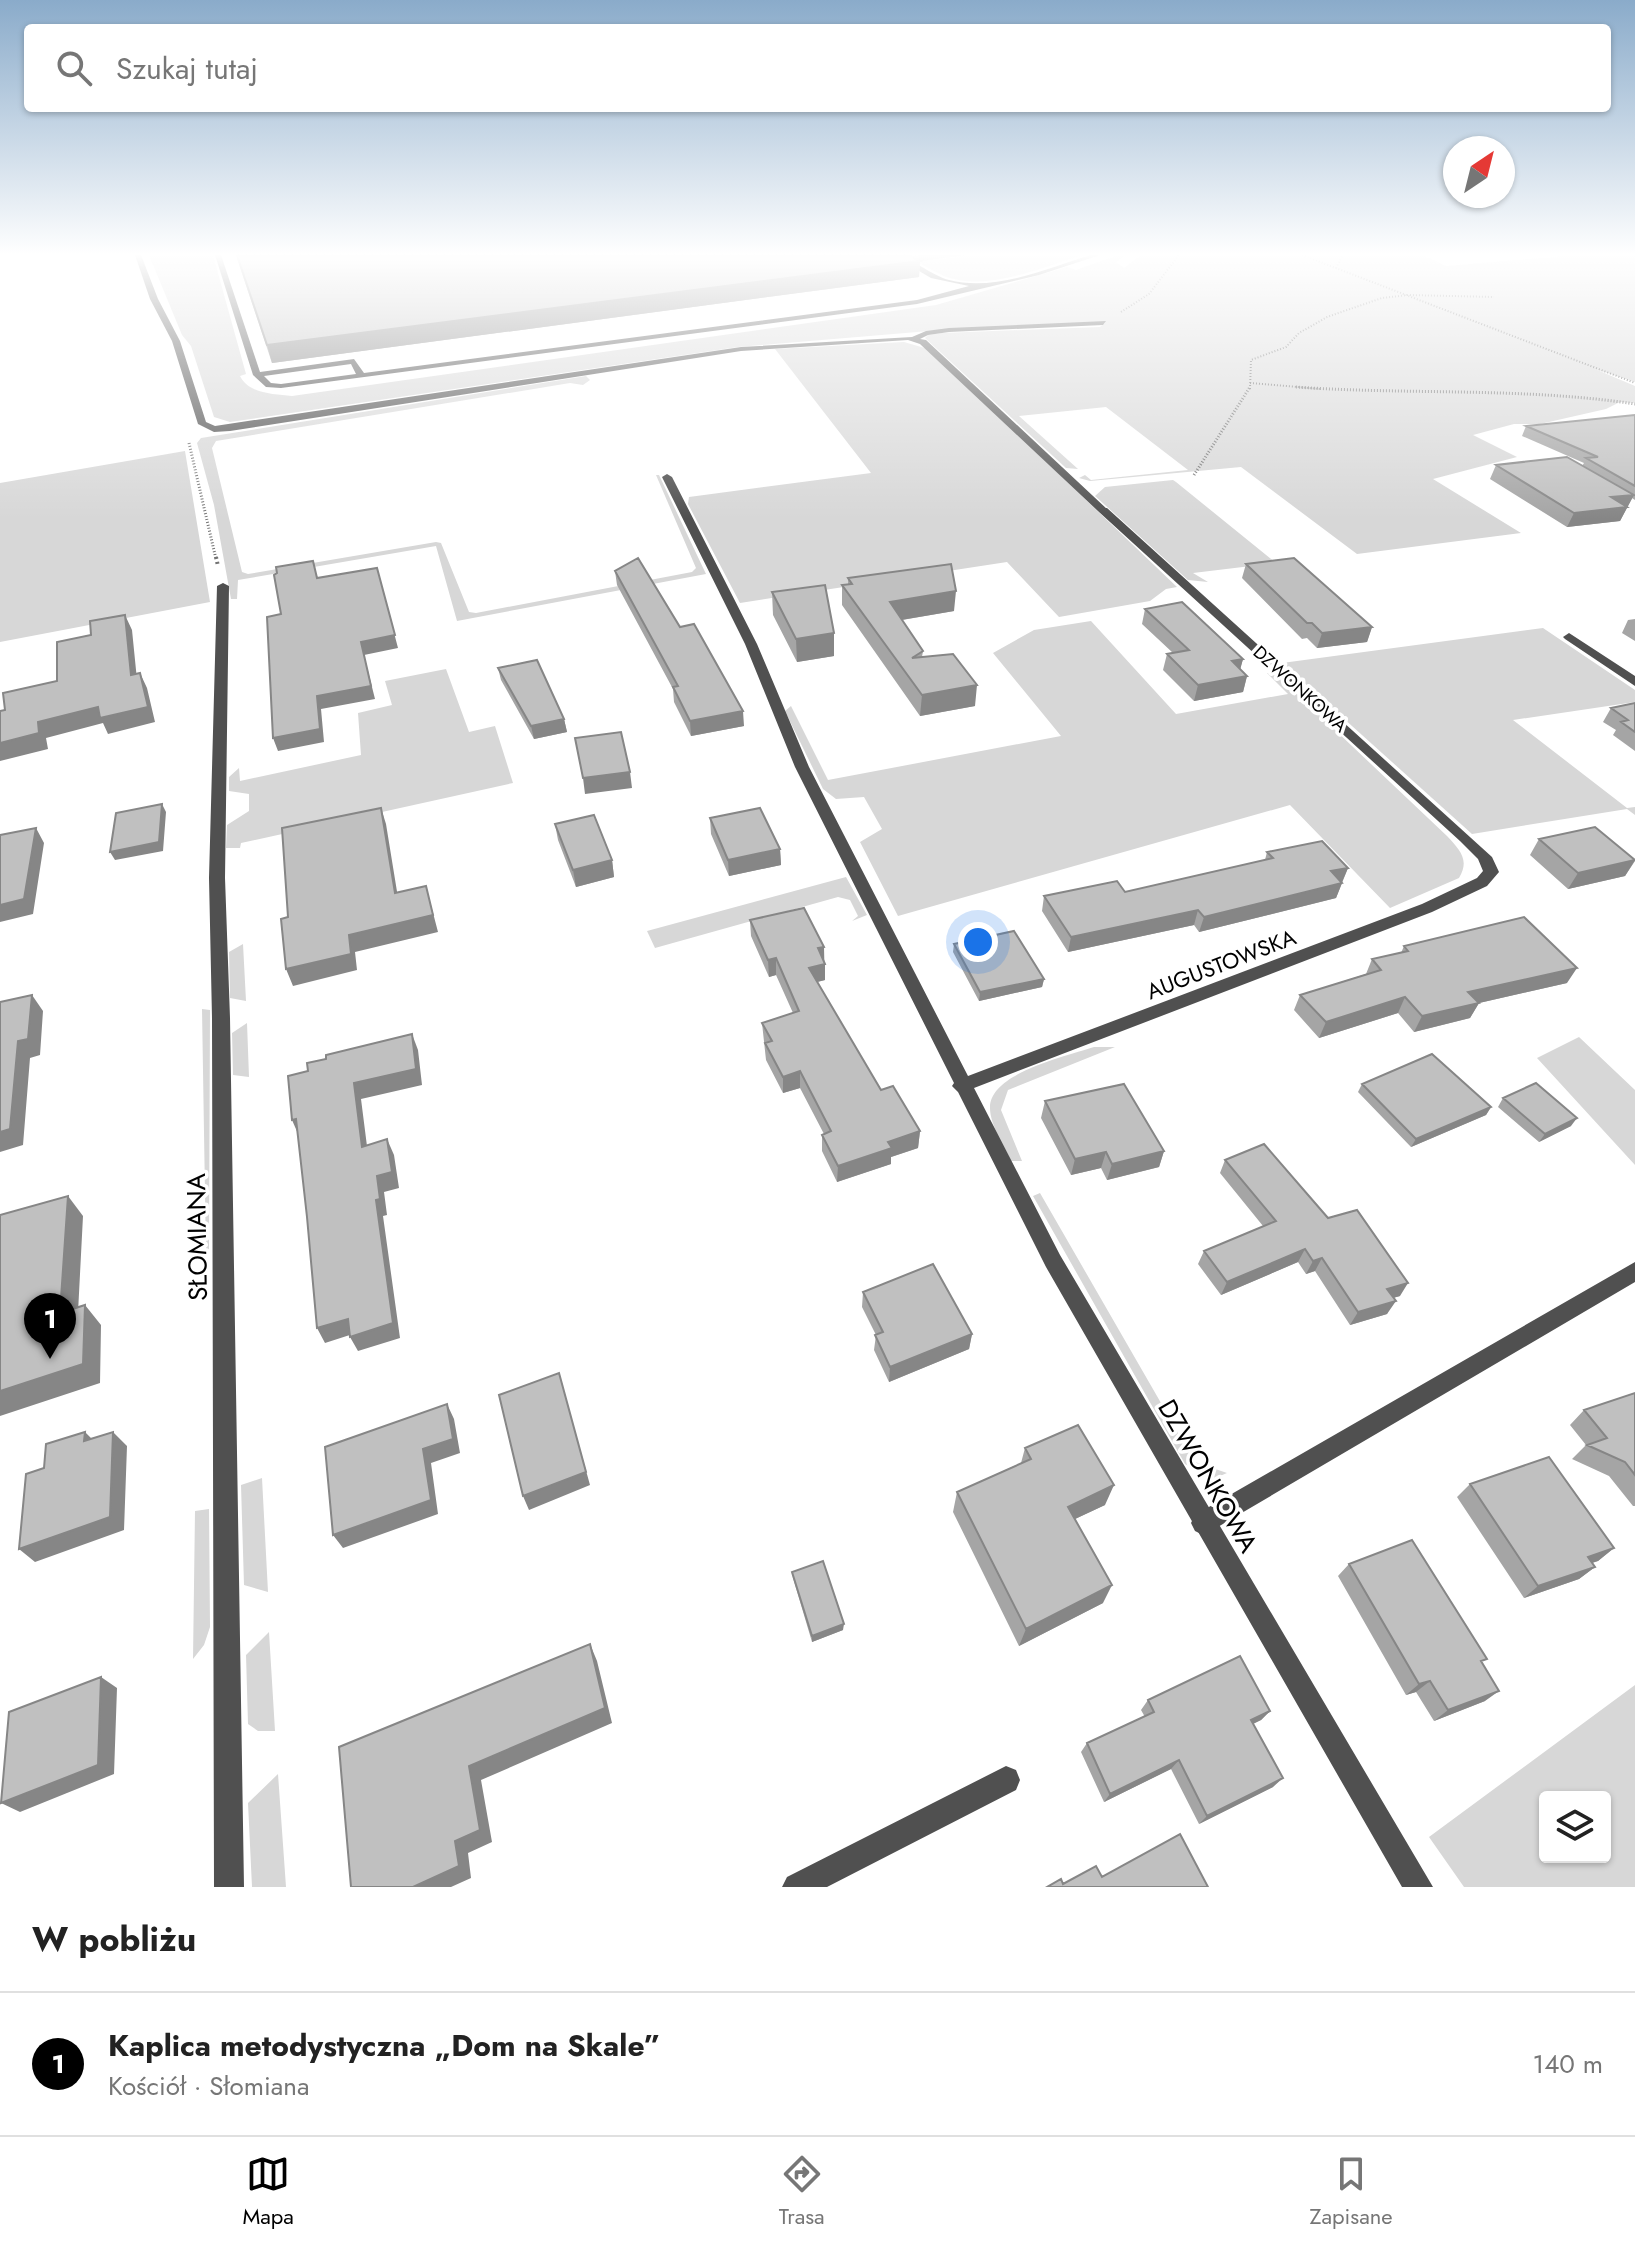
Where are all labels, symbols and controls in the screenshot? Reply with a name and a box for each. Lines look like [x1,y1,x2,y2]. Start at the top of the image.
search box [24,24,1611,112]
icon: search [52,46,96,90]
text: Szukaj tutaj [116,47,258,90]
north arrow [1443,136,1515,208]
street label: DZWONKOWA [1247,640,1353,738]
street label: AUGUSTOWSKA [1142,921,1301,1007]
your location [958,922,998,962]
street label: SŁOMIANA [177,1172,217,1301]
pin: 1 [24,1293,76,1359]
street label: DZWONKOWA [1149,1392,1268,1560]
map controls [1539,1791,1611,1863]
button: layers [1539,1791,1611,1863]
text: W pobliżu [32,1915,196,1964]
text: Kaplica metodystyczna „Dom na Skale” [108,2024,661,2067]
text: 1 [51,2045,65,2083]
text: 140 m [1532,2045,1603,2083]
text: Kościół · Słomiana [108,2067,309,2105]
tab: Mapa [242,2152,294,2232]
tab: Trasa [779,2152,825,2232]
tab: Zapisane [1309,2152,1393,2232]

